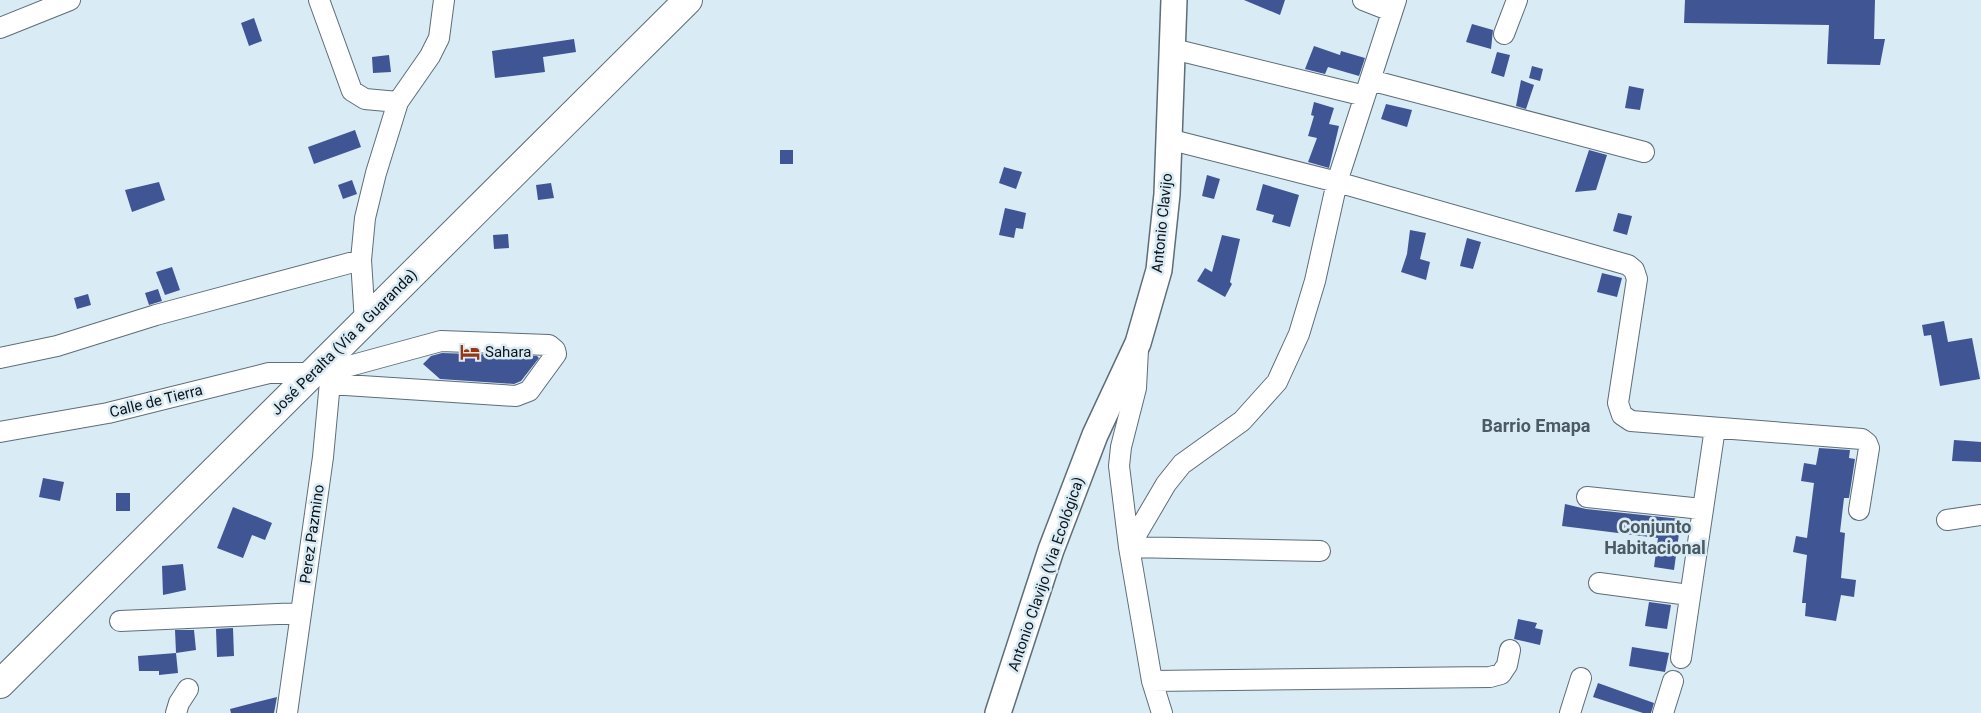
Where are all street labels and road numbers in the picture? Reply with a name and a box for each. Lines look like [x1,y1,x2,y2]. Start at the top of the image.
street label: Antonio Clavijo [1148,172,1176,274]
street label: José Peralta (Vía a Guaranda) [267,265,421,419]
street label: Calle de Tierra [108,381,204,421]
street label: Antonio Clavijo (Via Ecológica) [1004,474,1088,674]
street label: Perez Pazmino [296,483,328,585]

